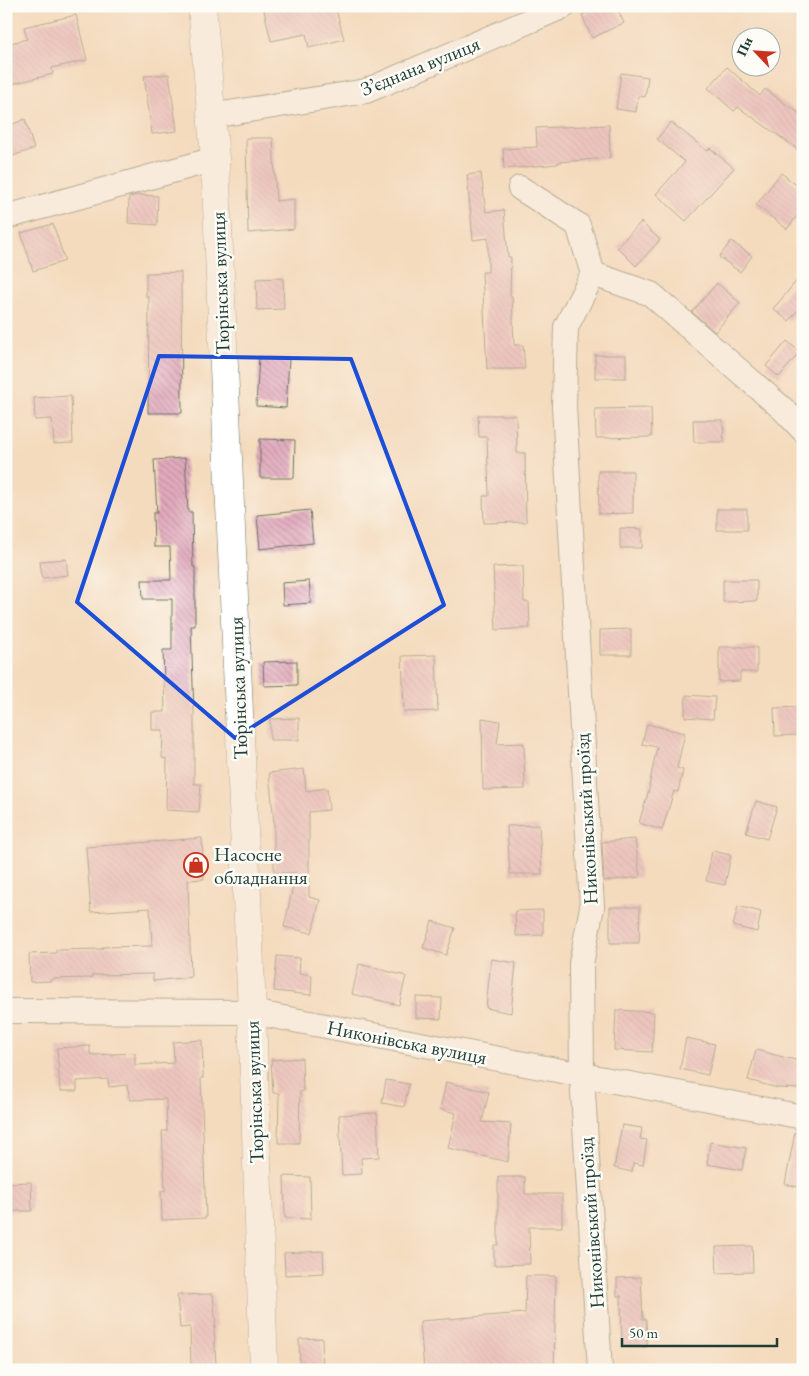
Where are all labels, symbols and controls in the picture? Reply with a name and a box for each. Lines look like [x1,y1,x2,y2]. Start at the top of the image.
north arrow [732,28,782,78]
street label: З’єднана вулиця [356,30,484,102]
text: Пн [732,34,756,59]
street label: Тюрінська вулиця [205,211,235,355]
street label: Тюрінська вулиця [223,616,253,760]
street label: Никонівський проїзд [569,733,603,905]
place label: Насосне обладнання [214,841,308,890]
shop icon: Насосне обладнання [183,852,209,878]
street label: Никонівська вулиця [325,1014,489,1070]
street label: Тюрінська вулиця [239,1020,269,1164]
street label: Никонівський проїзд [572,1136,610,1310]
scale bar [622,1316,776,1348]
text: 50 m [629,1323,658,1342]

